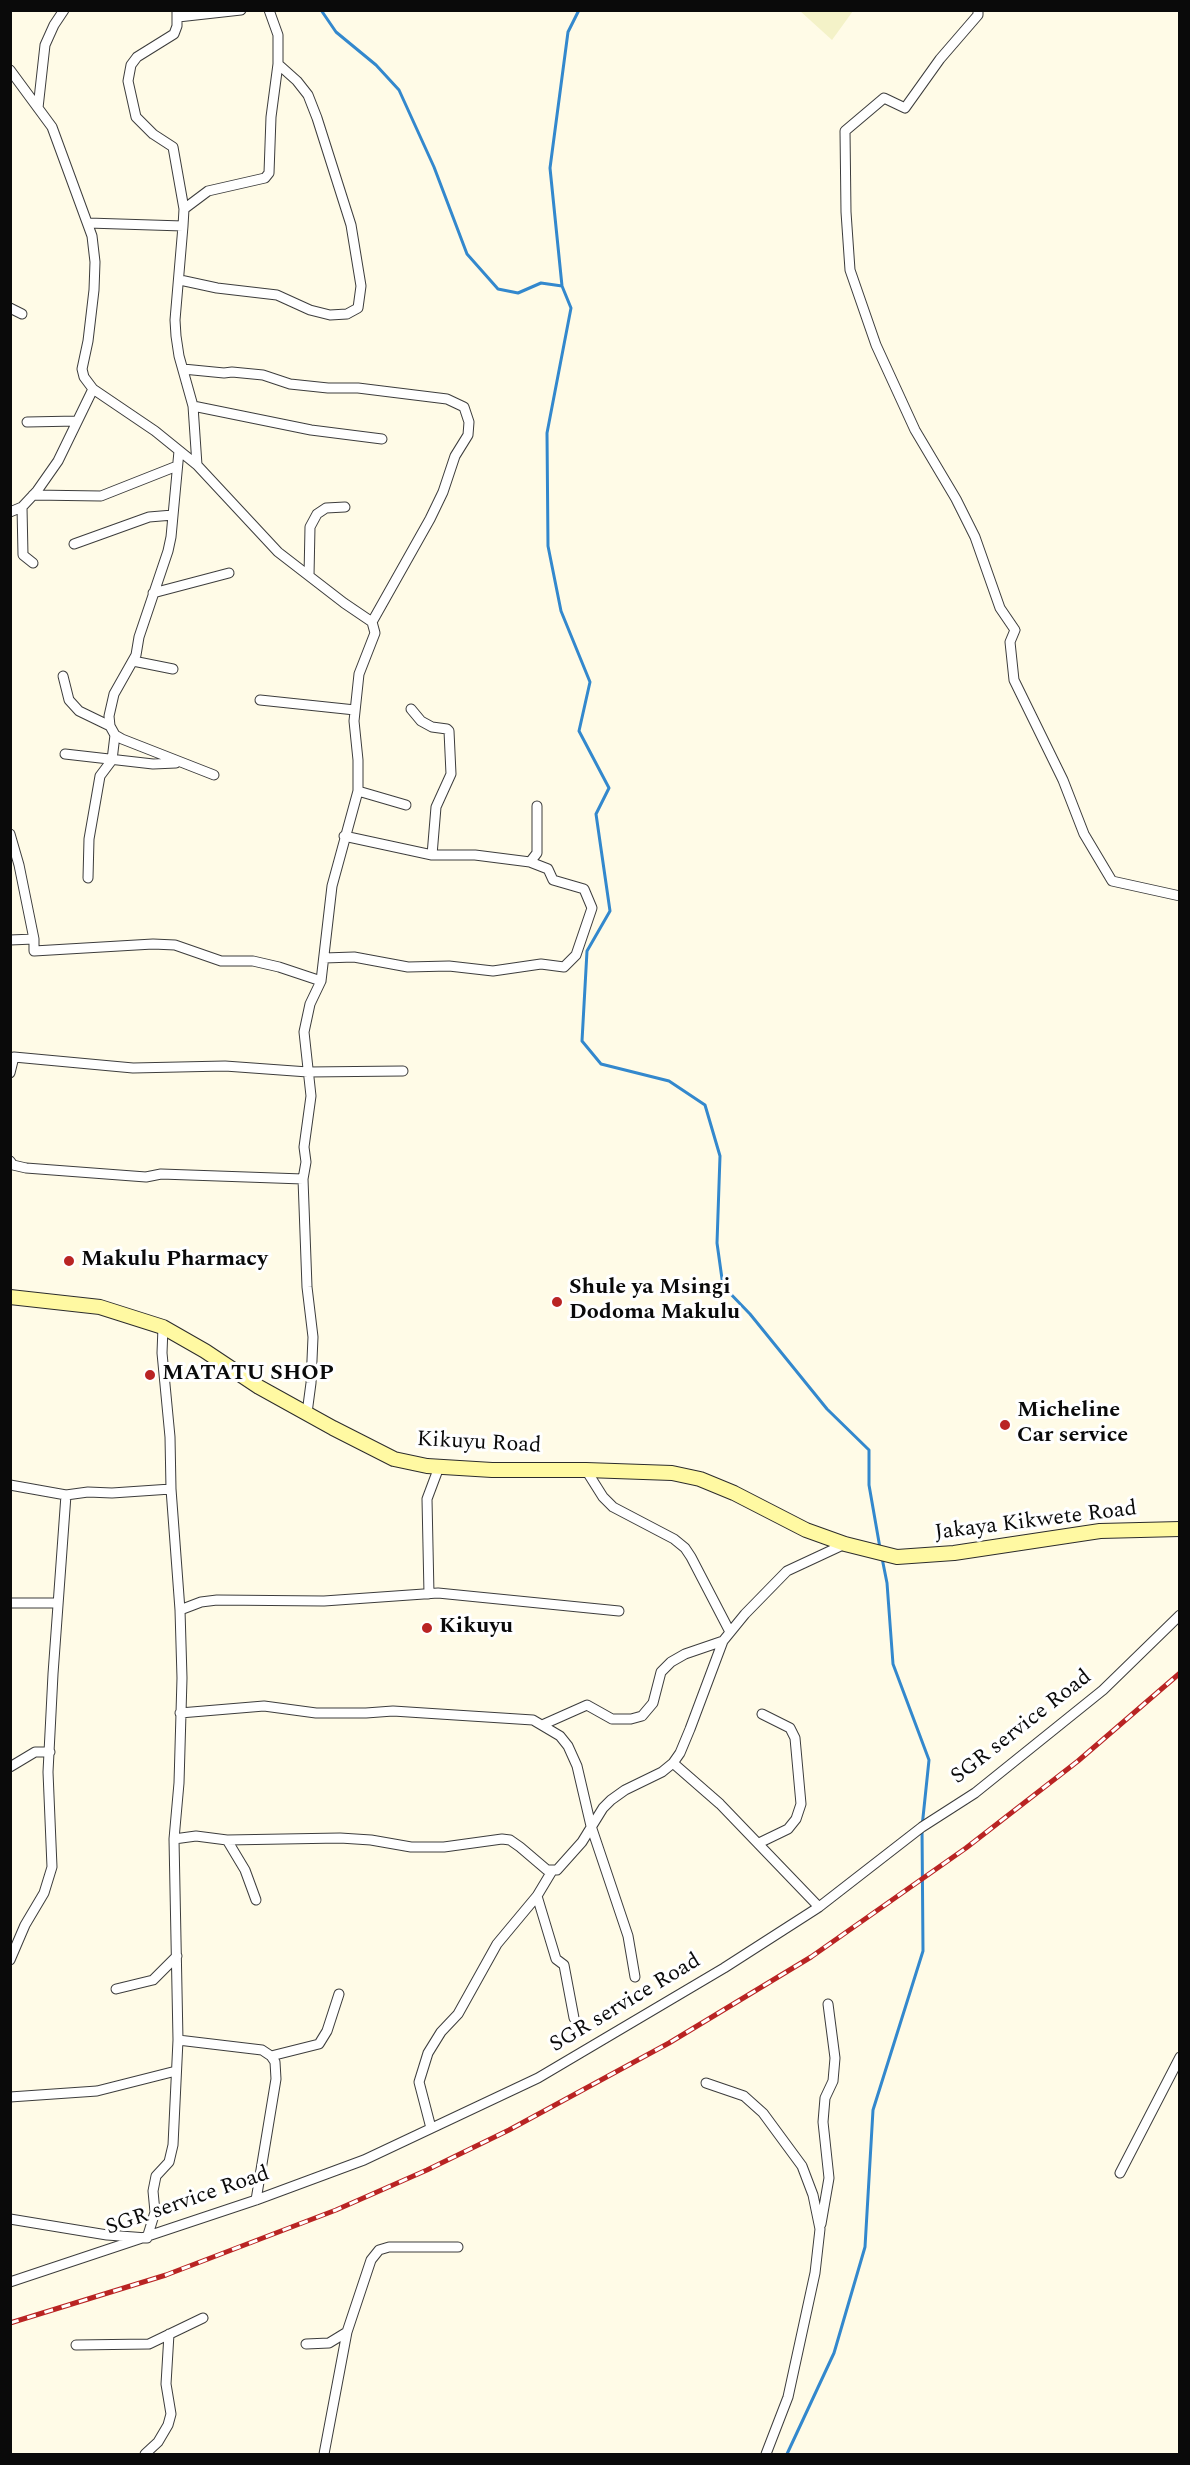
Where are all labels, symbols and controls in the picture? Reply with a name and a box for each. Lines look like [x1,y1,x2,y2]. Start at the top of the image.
place label: Makulu Pharmacy [81,1248,268,1274]
marker: Makulu Pharmacy [62,1254,76,1268]
place label: Shule ya Msingi Dodoma Makulu [569,1276,740,1328]
marker: Shule ya Msingi Dodoma Makulu [550,1295,564,1309]
place label: MATATU SHOP [162,1362,334,1388]
marker: MATATU SHOP [143,1368,157,1382]
place label: Micheline Car service [1017,1399,1128,1450]
marker: Micheline Car service [998,1418,1012,1432]
street label: Kikuyu Road [416,1428,542,1460]
street label: Jakaya Kikwete Road [933,1496,1139,1548]
place label: Kikuyu [439,1615,513,1641]
marker: Kikuyu [420,1621,434,1635]
street label: SGR service Road [946,1665,1098,1791]
street label: SGR service Road [546,1949,706,2059]
street label: SGR service Road [103,2162,273,2242]

